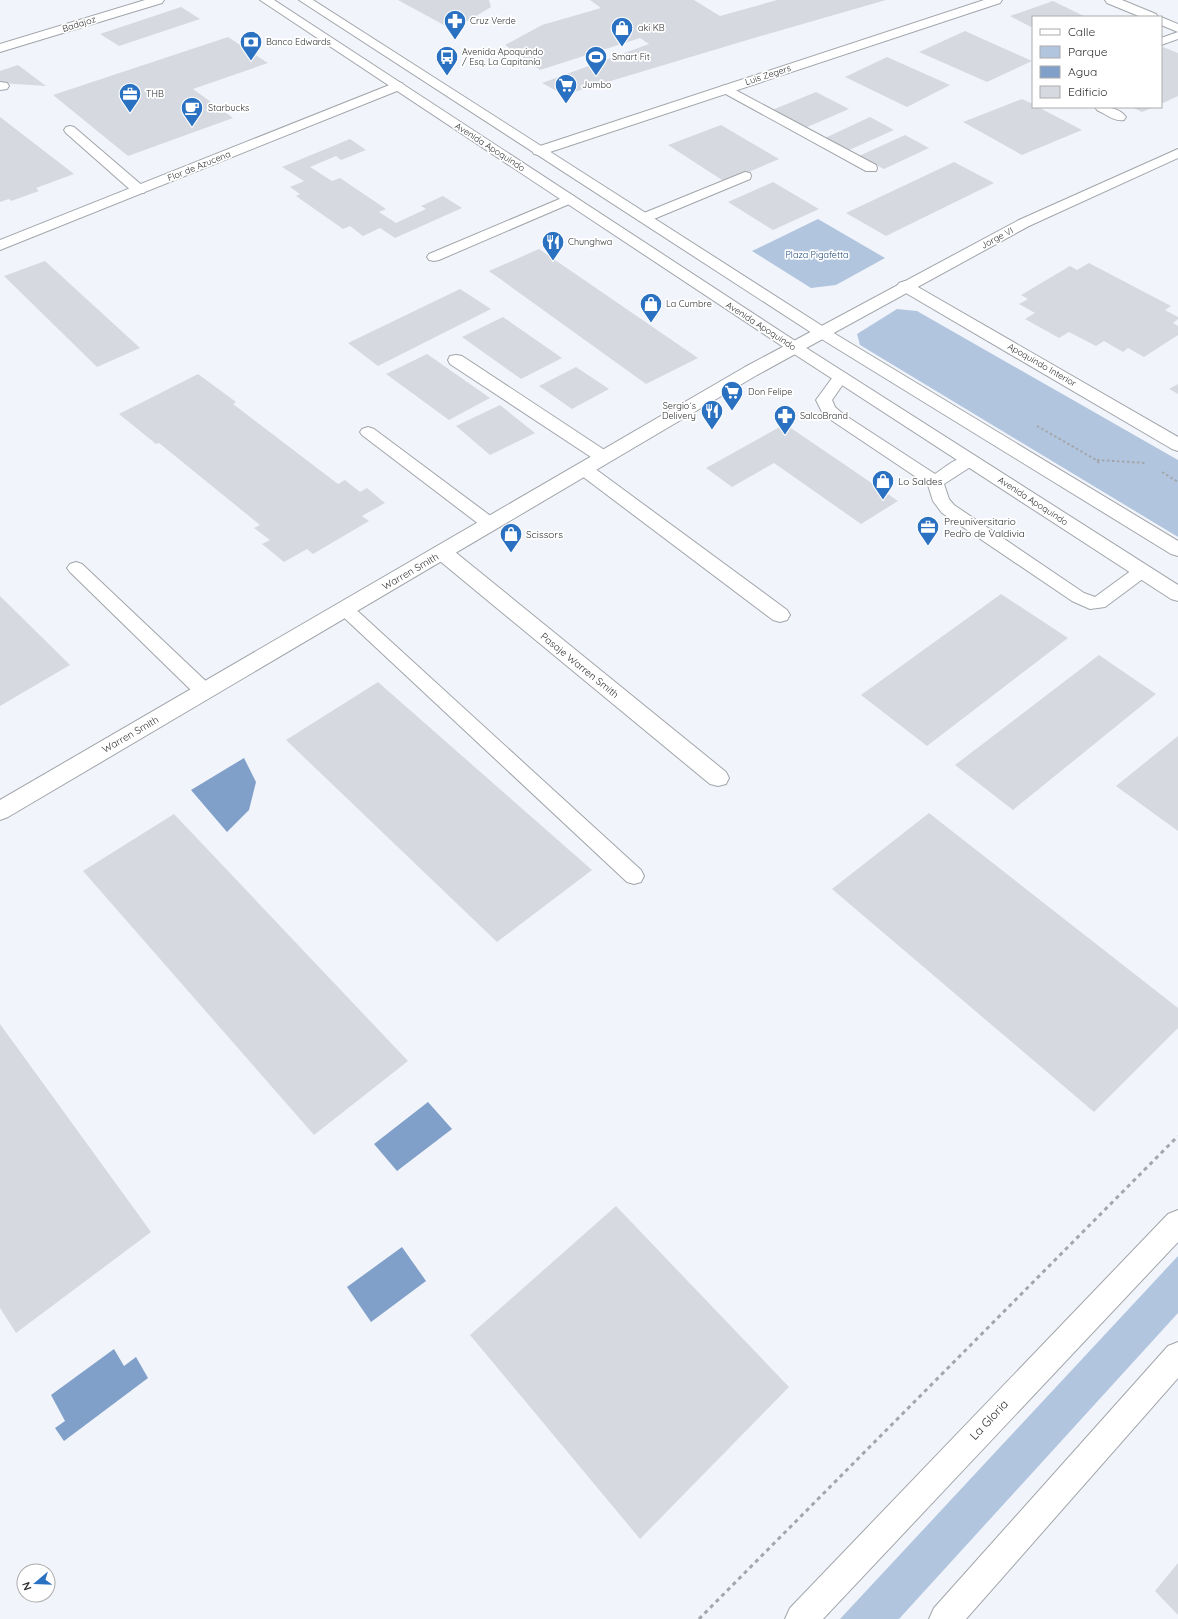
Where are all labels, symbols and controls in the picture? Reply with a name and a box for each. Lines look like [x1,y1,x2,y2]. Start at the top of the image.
pharmacy icon: Cruz Verde [442,8,468,41]
street label: Badajoz [61,13,97,34]
place label: Cruz Verde [470,15,516,26]
shop icon: aki KB [609,15,635,48]
legend [1032,16,1162,108]
place label: aki KB [638,22,665,33]
text: Calle [1068,24,1096,39]
bank icon: Banco Edwards [238,29,264,62]
place label: Banco Edwards [266,36,331,47]
bus stop icon: Avenida Apoquindo / Esq. La Capitanía [434,44,460,77]
sports icon: Smart Fit [583,44,609,77]
text: Parque [1068,44,1108,59]
place label: Avenida Apoquindo / Esq. La Capitanía [462,46,543,67]
place label: Smart Fit [612,51,650,62]
street label: Luis Zegers [744,62,792,87]
text: Agua [1068,64,1097,79]
supermarket icon: Jumbo [553,72,579,105]
place label: Jumbo [582,79,611,90]
office icon: THB [117,81,143,114]
text: Edificio [1068,84,1108,99]
place label: THB [146,88,164,99]
cafe icon: Starbucks [179,95,205,128]
place label: Starbucks [208,102,249,113]
street label: Avenida Apoquindo [453,120,527,173]
street label: Flor de Azucena [166,148,232,183]
street label: Jorge VI [979,224,1015,251]
restaurant icon: Chunghwa [540,229,566,262]
place label: Chunghwa [568,236,612,247]
park label: Plaza Pigafetta [786,249,848,260]
shop icon: La Cumbre [638,291,664,324]
place label: La Cumbre [666,298,712,309]
street label: Avenida Apoquindo [724,299,798,352]
street label: Apoquindo Interior [1006,340,1079,389]
supermarket icon: Don Felipe [719,379,745,412]
place label: Don Felipe [748,386,792,397]
restaurant icon: Sergio´s Delivery [699,398,725,431]
place label: Sergio´s Delivery [662,400,696,421]
pharmacy icon: SalcoBrand [772,403,798,436]
place label: SalcoBrand [800,410,848,421]
shop icon: Lo Saldes [870,468,896,501]
street label: Avenida Apoquindo [996,474,1070,527]
place label: Lo Saldes [898,475,943,488]
office icon: Preuniversitario Pedro de Valdivia [915,514,941,547]
place label: Preuniversitario Pedro de Valdivia [944,515,1025,540]
shop icon: Scissors [498,521,524,554]
place label: Scissors [526,528,563,541]
street label: Warren Smith [380,550,441,593]
street label: Pasaje Warren Smith [538,630,622,701]
street label: Warren Smith [100,713,161,756]
street label: La Gloria [966,1396,1011,1443]
north arrow [16,1563,56,1603]
text: N [19,1580,34,1592]

